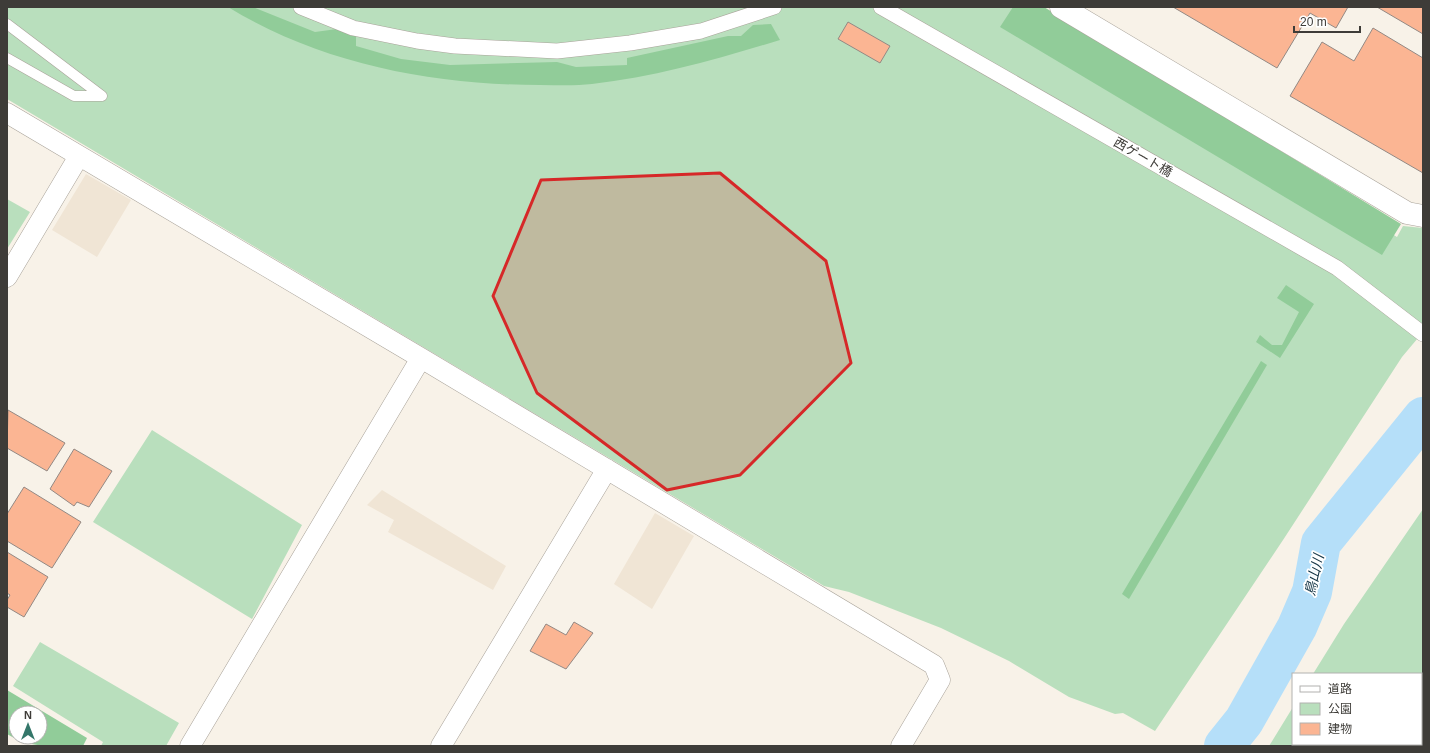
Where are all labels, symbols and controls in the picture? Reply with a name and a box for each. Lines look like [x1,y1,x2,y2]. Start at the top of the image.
scale bar [1294,8,1360,34]
text: 20 m [1300,15,1327,29]
street label: 西ゲート橋 [1111,134,1175,180]
water label: 鳥山川 [1301,551,1327,597]
legend [1292,673,1422,745]
text: 道路 [1328,682,1352,696]
text: 公園 [1328,702,1352,716]
north arrow [8,705,48,745]
text: N [24,709,32,721]
text: 建物 [1328,722,1352,736]

